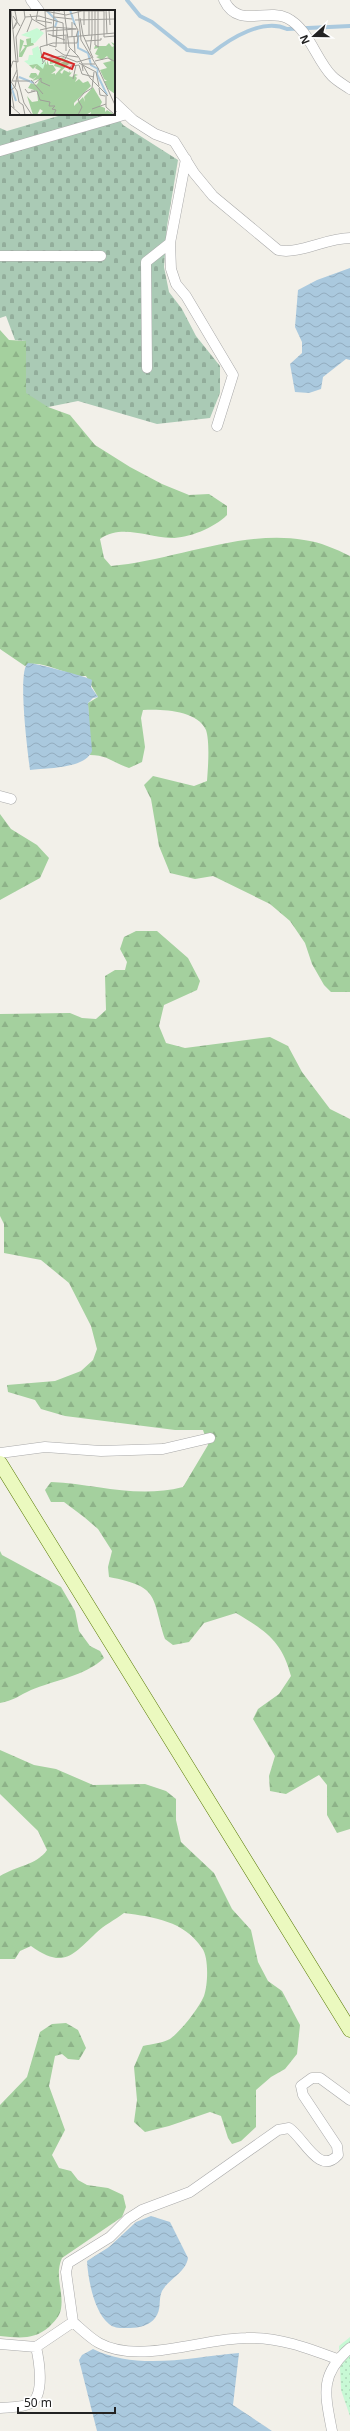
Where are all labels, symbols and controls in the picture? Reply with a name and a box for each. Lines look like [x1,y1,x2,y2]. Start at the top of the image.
inset map [10,10,115,115]
north arrow [294,16,334,56]
text: N [296,33,313,47]
scale bar [18,2389,115,2415]
text: 50 m [24,2394,52,2411]

